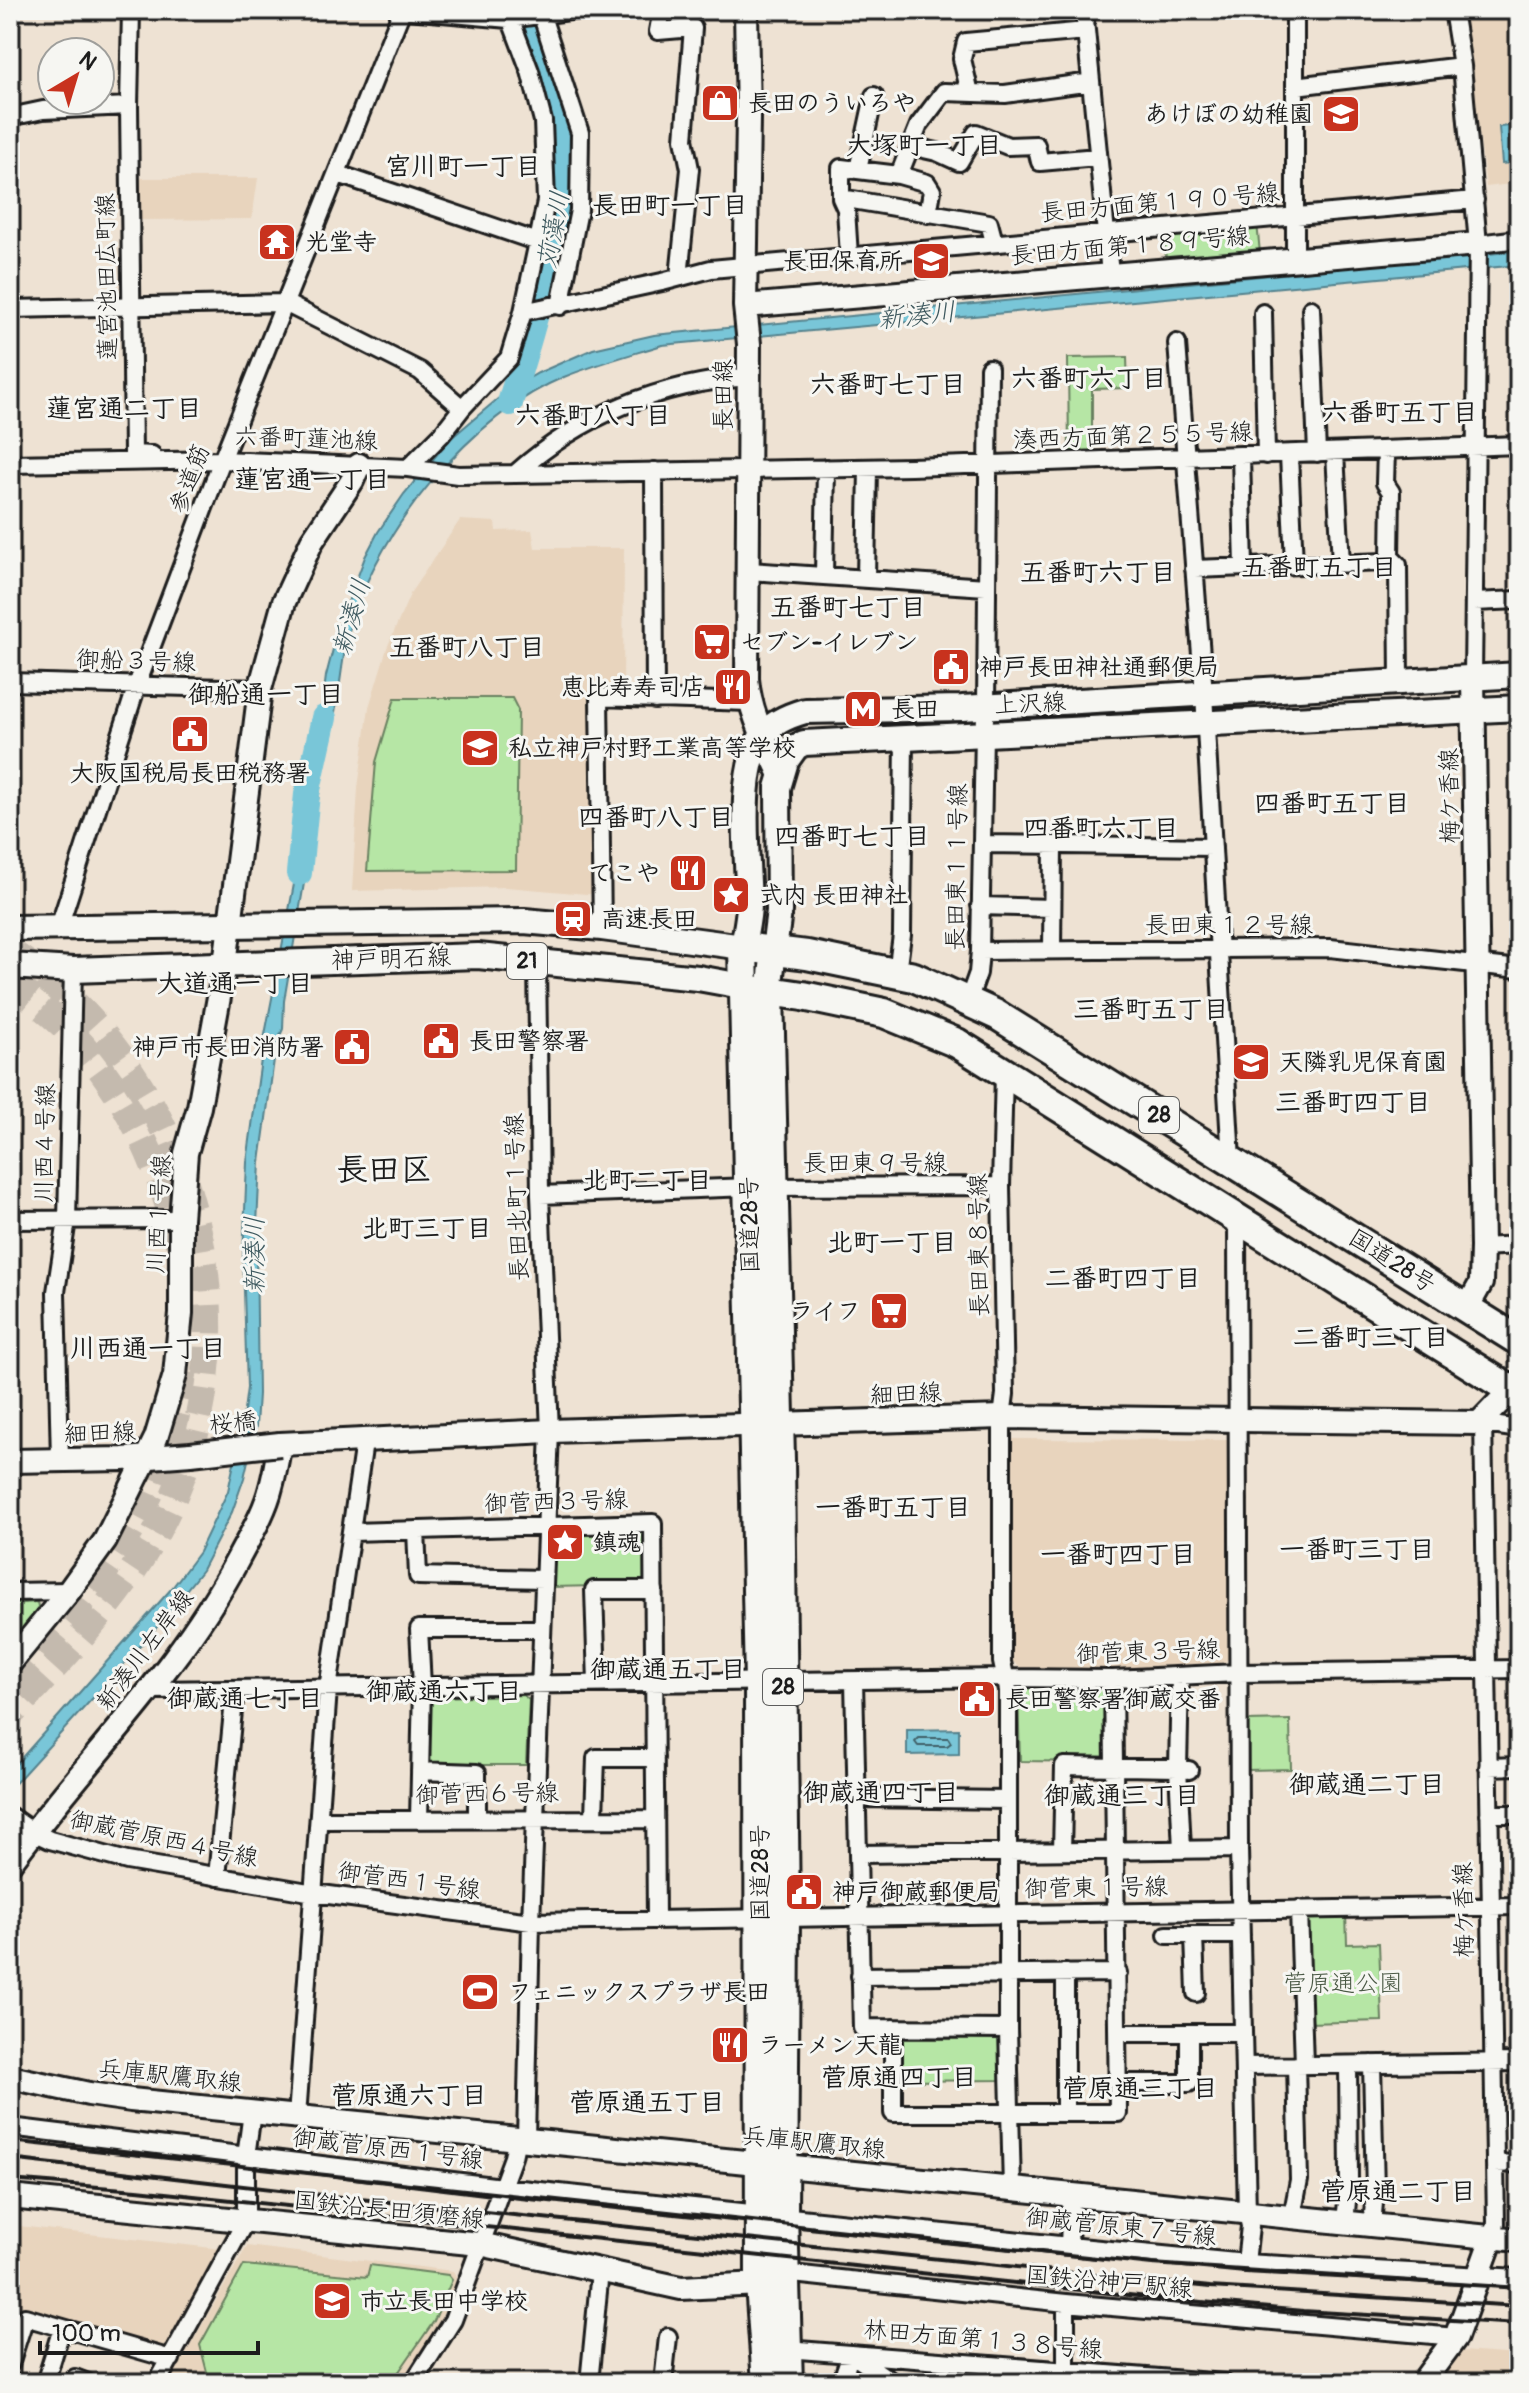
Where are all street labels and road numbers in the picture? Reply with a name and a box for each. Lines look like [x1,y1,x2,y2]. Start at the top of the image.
street label: 長田方面第１９０号線 [1039,178,1281,228]
street label: 蓮宮池田広町線 [91,193,123,361]
street label: 長田方面第１８９号線 [1009,221,1251,271]
street label: 長田線 [709,359,738,431]
street label: 湊西方面第２５５号線 [1013,417,1253,455]
street label: 六番町蓮池線 [234,422,378,456]
street label: 参道筋 [164,440,216,518]
street label: 御船３号線 [76,644,196,678]
street label: 上沢線 [993,688,1067,720]
street label: 梅ケ香線 [1435,748,1465,844]
street label: 長田東１１号線 [941,783,973,951]
street label: 長田東１２号線 [1145,911,1313,940]
street label: 神戸明石線 [331,942,451,976]
road number: 21 [507,943,547,979]
street label: 川西４号線 [29,1083,61,1203]
road number: 28 [1139,1097,1179,1133]
street label: 長田北町１号線 [500,1113,534,1281]
street label: 長田東９号線 [803,1149,947,1178]
street label: 川西１号線 [141,1153,177,1275]
street label: 長田東８号線 [963,1173,995,1317]
street label: 国道28号 [735,1176,765,1274]
street label: 国道28号 [1343,1223,1441,1299]
street label: 細田線 [870,1378,942,1410]
street label: 桜橋 [208,1406,258,1440]
street label: 細田線 [64,1417,136,1449]
street label: 御菅西３号線 [484,1485,628,1519]
street label: 新湊川左岸線 [90,1584,200,1716]
street label: 御菅東３号線 [1076,1635,1220,1669]
road number: 28 [763,1669,803,1705]
street label: 御菅西６号線 [415,1778,559,1810]
street label: 御蔵菅原西４号線 [67,1805,261,1873]
street label: 国道28号 [746,1824,775,1922]
street label: 御菅西１号線 [336,1857,482,1905]
street label: 梅ケ香線 [1449,1862,1479,1958]
street label: 御菅東１号線 [1024,1872,1168,1904]
street label: 兵庫駅鷹取線 [97,2054,243,2098]
street label: 兵庫駅鷹取線 [741,2121,887,2165]
street label: 御蔵菅原西１号線 [291,2123,485,2175]
street label: 国鉄沿長田須磨線 [292,2186,486,2234]
street label: 御蔵菅原東７号線 [1024,2203,1218,2251]
street label: 国鉄沿神戸駅線 [1024,2260,1194,2304]
street label: 林田方面第１３８号線 [862,2315,1104,2365]

